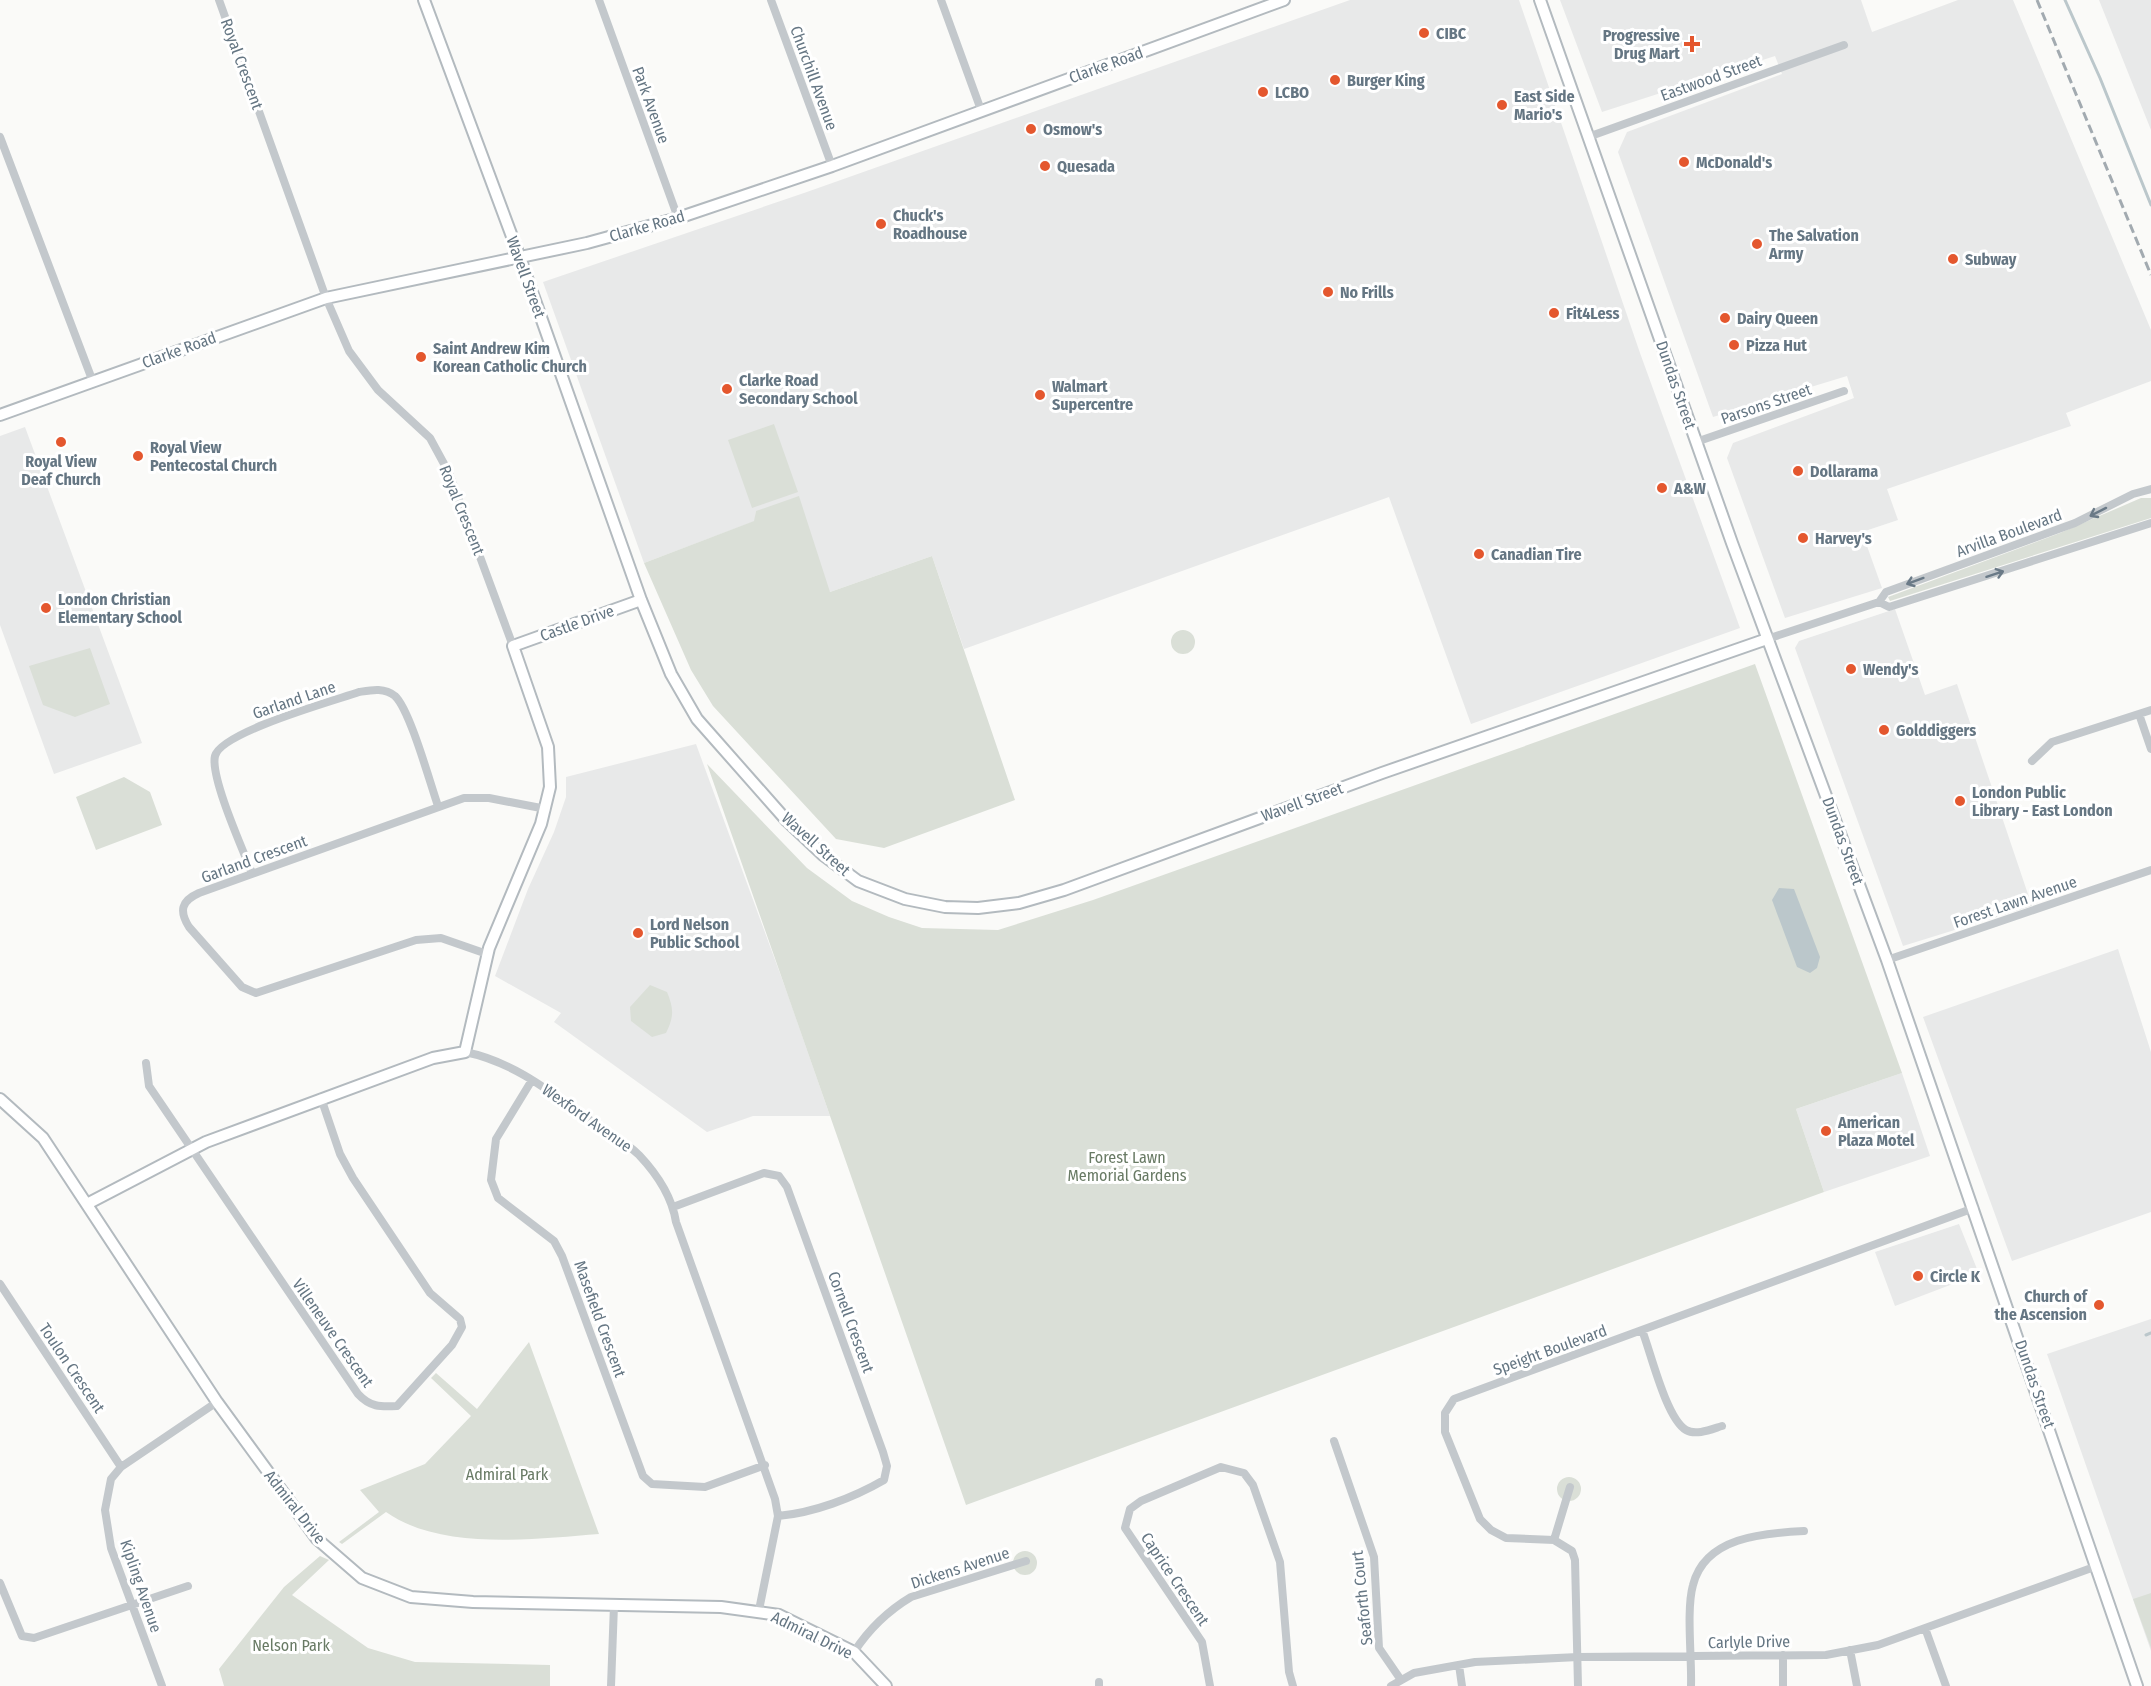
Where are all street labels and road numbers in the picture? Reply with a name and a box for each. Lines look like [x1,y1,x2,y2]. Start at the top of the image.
street label: Royal Crescent [217,16,267,113]
street label: Churchill Avenue [786,23,842,133]
street label: Clarke Road [1066,43,1146,87]
street label: Eastwood Street [1658,51,1765,105]
street label: Park Avenue [628,64,674,146]
street label: Clarke Road [607,206,687,246]
street label: Wavell Street [502,234,550,321]
street label: Clarke Road [139,328,219,372]
street label: Dundas Street [1652,338,1700,432]
street label: Parsons Street [1718,379,1814,428]
street label: Royal Crescent [435,462,489,558]
street label: Arvilla Boulevard [1954,505,2064,561]
street label: Castle Drive [537,601,617,645]
street label: Garland Lane [250,677,338,723]
street label: Wavell Street [1259,778,1346,826]
street label: Dundas Street [1818,794,1868,888]
street label: Wavell Street [778,808,855,880]
street label: Garland Crescent [198,831,310,887]
street label: Forest Lawn Avenue [1951,872,2079,932]
street label: Wexford Avenue [538,1080,636,1156]
street label: Masefield Crescent [570,1258,630,1381]
street label: Cornell Crescent [824,1269,878,1376]
street label: Villeneuve Crescent [289,1275,378,1391]
street label: Toulon Crescent [35,1320,109,1417]
street label: Speight Boulevard [1491,1321,1609,1379]
street label: Dundas Street [2011,1337,2059,1431]
street label: Admiral Drive [260,1466,330,1548]
street label: Caprice Crescent [1137,1529,1214,1630]
street label: Kipling Avenue [116,1537,166,1635]
street label: Dickens Avenue [908,1543,1012,1593]
street label: Seaforth Court [1348,1549,1376,1646]
street label: Admiral Drive [768,1607,856,1663]
street label: Carlyle Drive [1708,1632,1790,1652]

